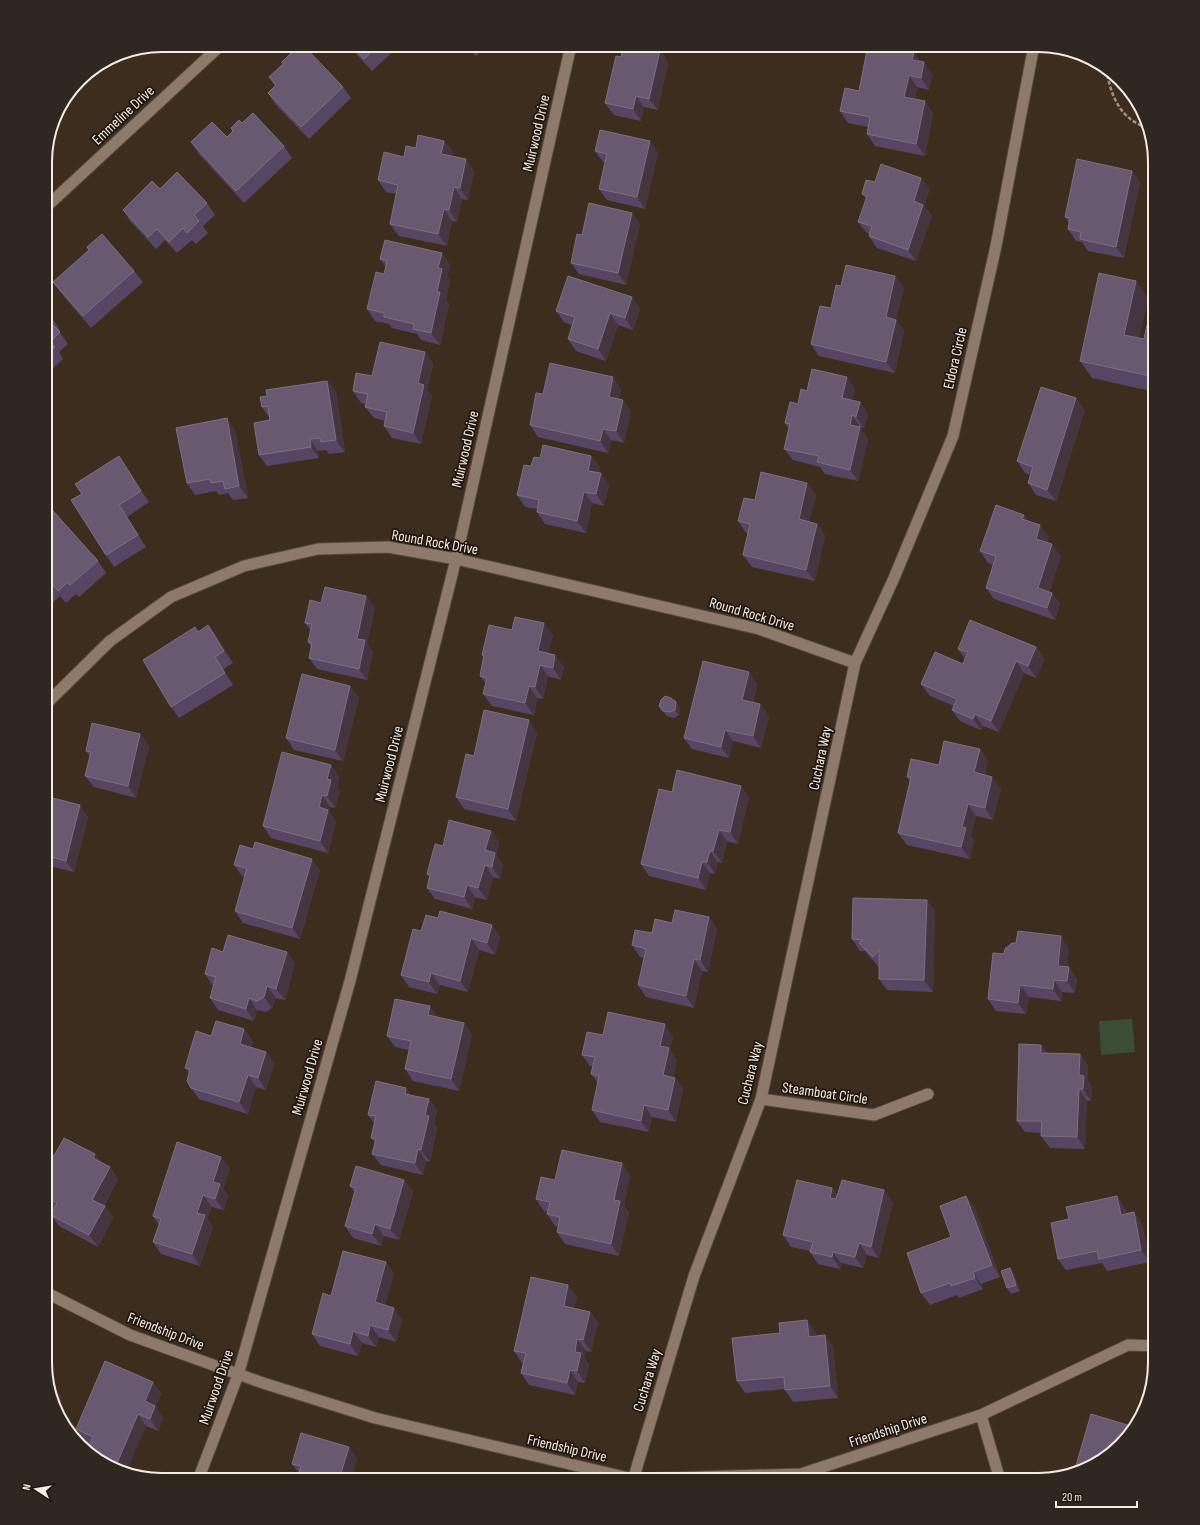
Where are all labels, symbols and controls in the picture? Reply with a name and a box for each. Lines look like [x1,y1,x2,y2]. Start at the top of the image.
street label: Emmeline Drive [88,82,158,149]
street label: Muirwood Drive [518,93,555,173]
street label: Eldora Circle [939,325,972,391]
street label: Muirwood Drive [447,409,484,489]
street label: Round Rock Drive [390,526,480,559]
street label: Round Rock Drive [707,593,797,636]
street label: Muirwood Drive [371,724,408,804]
street label: Cuchara Way [804,724,837,792]
street label: Muirwood Drive [288,1037,327,1117]
street label: Cuchara Way [733,1039,768,1107]
street label: Steamboat Circle [781,1078,869,1109]
street label: Friendship Drive [125,1308,207,1355]
street label: Cuchara Way [629,1346,666,1414]
street label: Muirwood Drive [195,1347,238,1427]
street label: Friendship Drive [847,1409,930,1452]
street label: Friendship Drive [525,1430,608,1467]
north arrow [16,1469,56,1509]
text: N [20,1483,34,1491]
scale bar [1056,1483,1137,1509]
text: 20 m [1062,1490,1082,1505]

